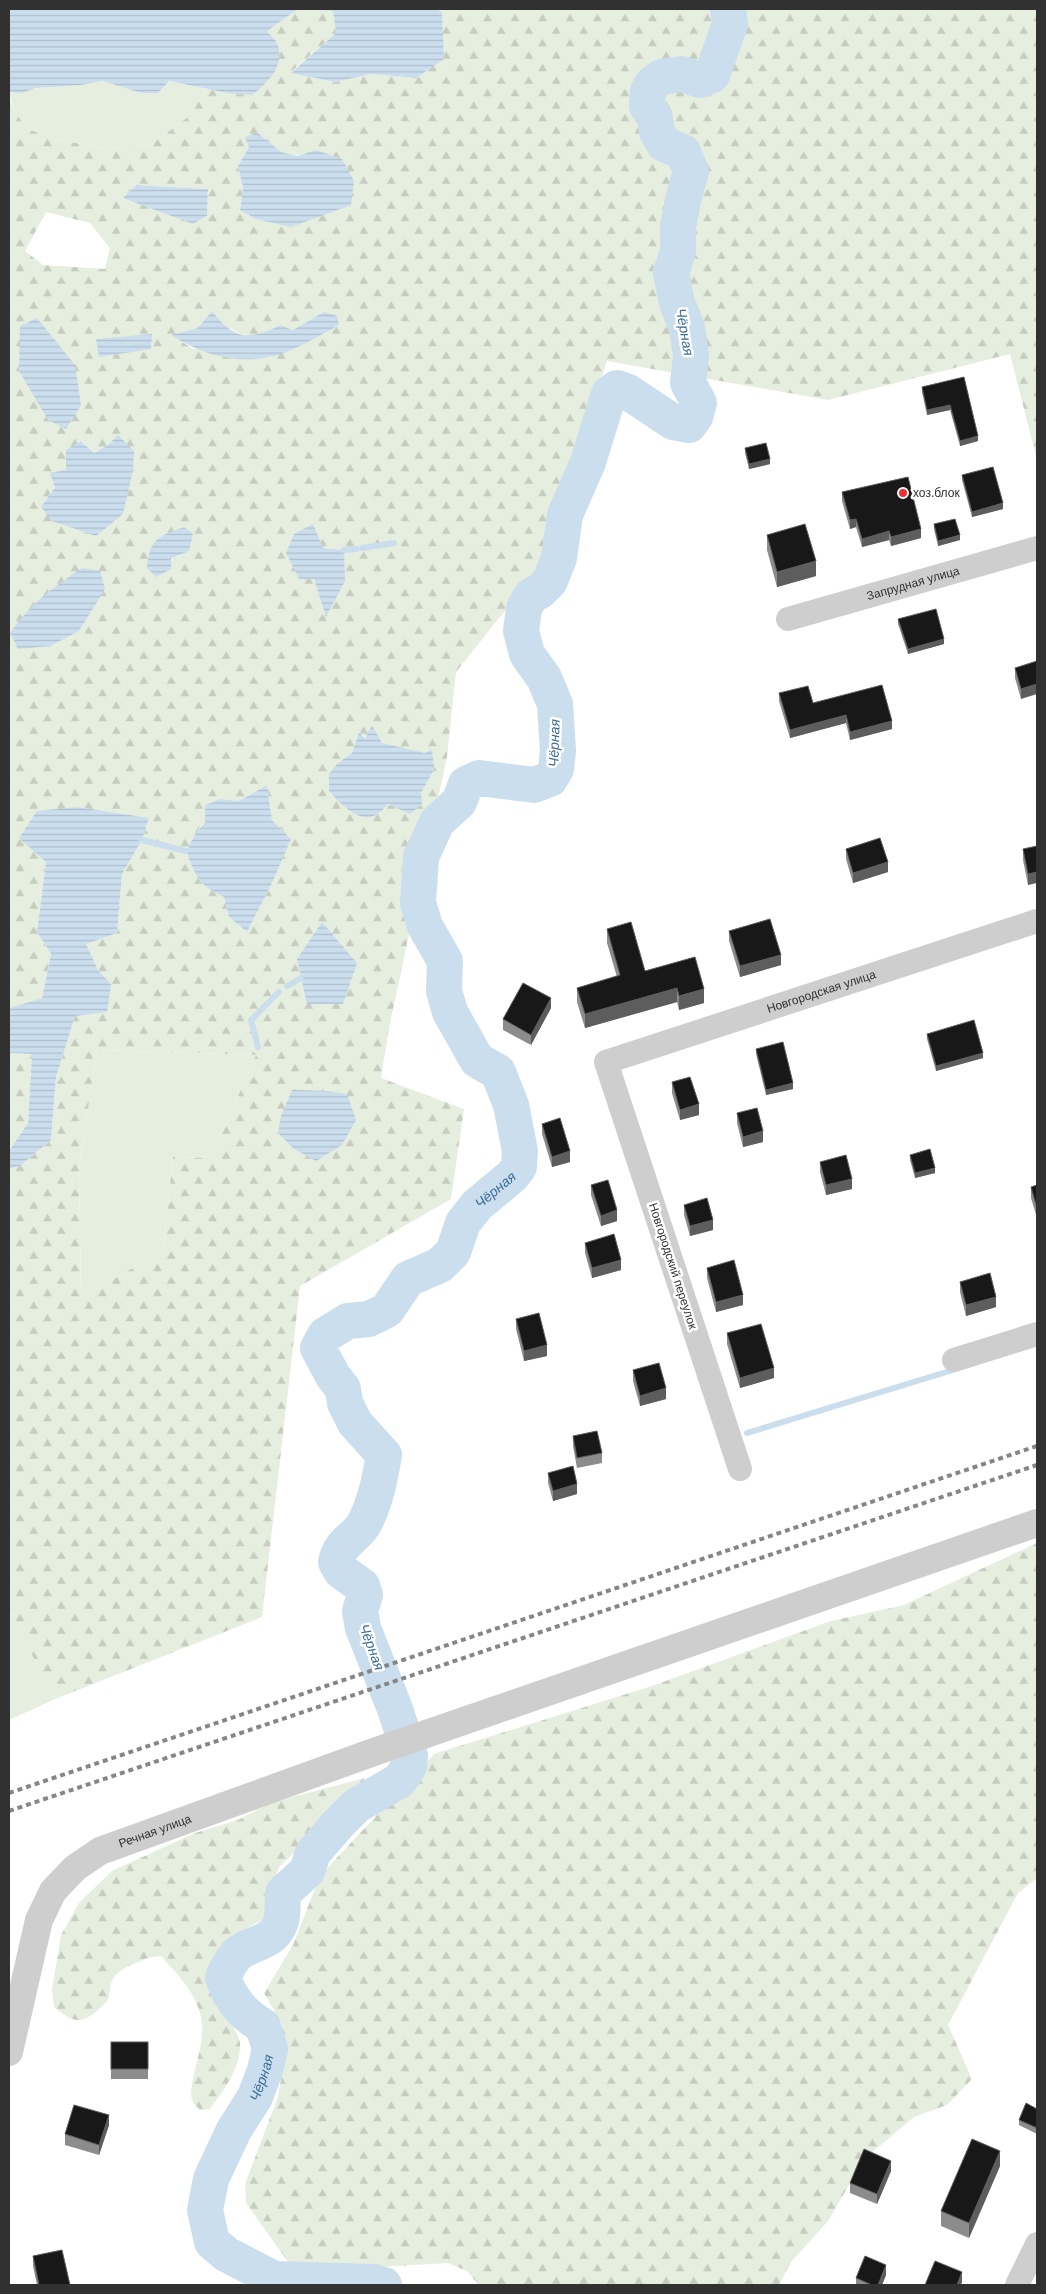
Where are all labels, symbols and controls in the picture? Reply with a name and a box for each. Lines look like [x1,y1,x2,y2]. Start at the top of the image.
water label: Чёрная [673,307,697,358]
place label: хоз.блок [913,486,960,500]
marker: хоз.блок [897,487,909,499]
street label: Запрудная улица [865,563,961,603]
water label: Чёрная [545,718,563,767]
street label: Новгородская улица [765,967,878,1016]
water label: Чёрная [472,1168,519,1211]
street label: Новгородский переулок [646,1201,700,1332]
water label: Чёрная [356,1622,388,1673]
street label: Речная улица [117,1811,193,1851]
water label: Чёрная [246,2052,277,2103]

